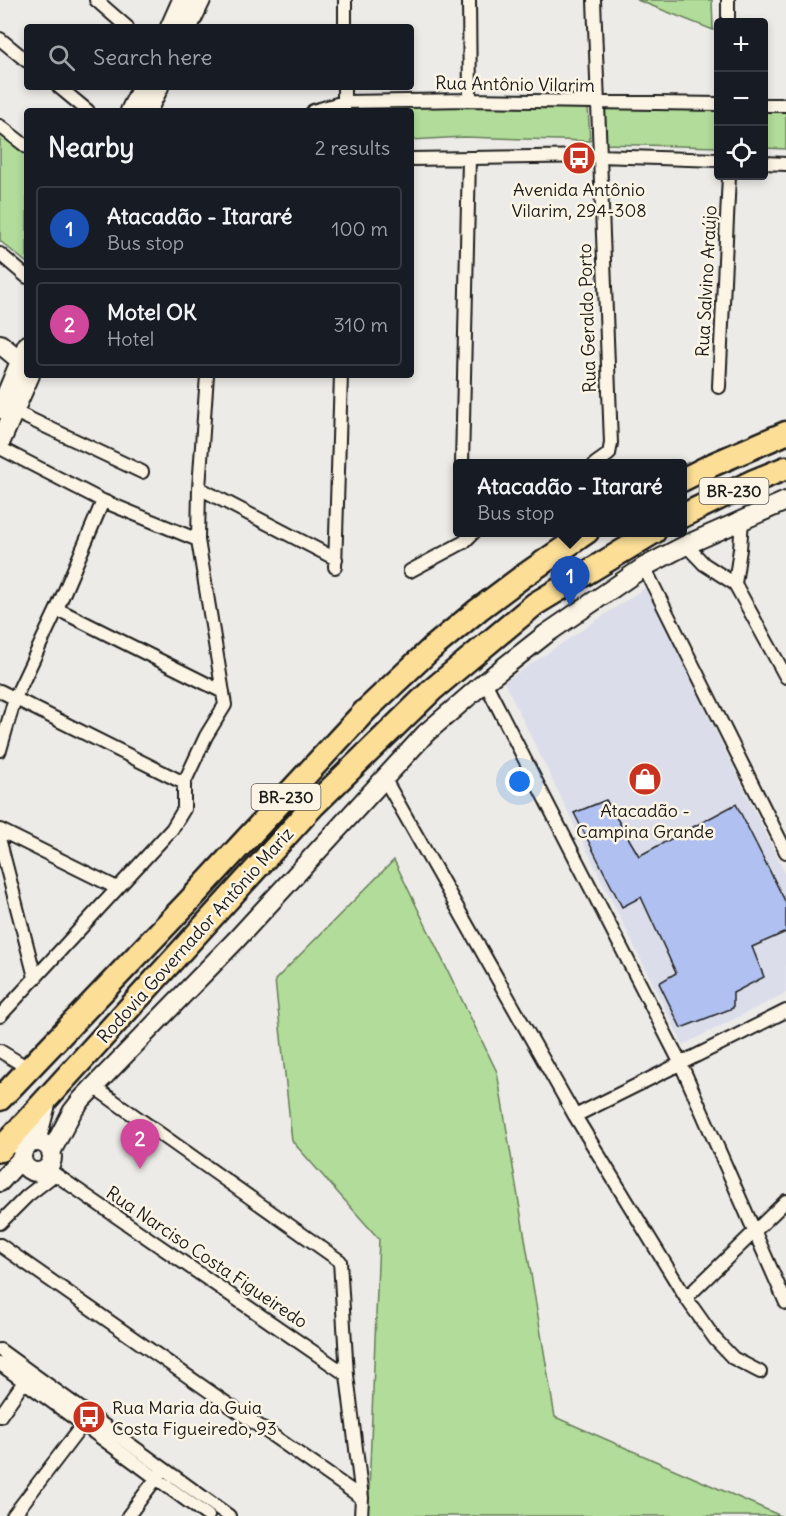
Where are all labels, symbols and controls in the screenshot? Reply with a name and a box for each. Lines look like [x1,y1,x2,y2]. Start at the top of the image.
map controls [714,18,768,180]
button: + [714,18,768,72]
search box [24,24,414,90]
icon: search [45,41,78,74]
text: Search here [93,43,212,71]
street label: Rua Antônio Vilarim [435,71,595,97]
button: − [714,72,768,126]
button: locate [714,126,768,180]
text: Nearby [48,131,134,164]
text: 2 results [315,135,390,160]
bus stop icon: Avenida Antônio Vilarim, 294-308 [561,140,597,176]
place label: Avenida Antônio Vilarim, 294-308 [511,178,647,222]
text: Atacadão - Itararé [107,202,292,230]
street label: Rua Salvino Araújo [691,205,721,357]
text: 1 [66,216,73,241]
text: 100 m [331,216,388,241]
text: Bus stop [107,230,184,255]
street label: Rua Geraldo Porto [573,243,601,393]
text: Motel OK [107,298,197,326]
text: 2 [64,312,75,337]
text: 310 m [333,312,388,337]
text: Hotel [107,326,154,351]
popup [453,459,687,537]
text: Atacadão - Itararé [477,472,663,500]
road number: BR-230 [700,478,768,504]
text: Bus stop [477,500,554,525]
pin: 1 [550,556,590,606]
shop icon: Atacadão - Campina Grande [627,761,663,797]
your location [505,767,534,796]
road number: BR-230 [252,784,320,810]
place label: Atacadão - Campina Grande [576,799,714,843]
street label: Rodovia Governador Antônio Mariz [92,822,298,1048]
pin: 2 [120,1120,160,1169]
street label: Rua Narciso Costa Figueiredo [102,1181,312,1333]
place label: Rua Maria da Guia Costa Figueiredo, 93 [112,1396,277,1440]
bus stop icon: Rua Maria da Guia Costa Figueiredo, 93 [71,1399,107,1435]

